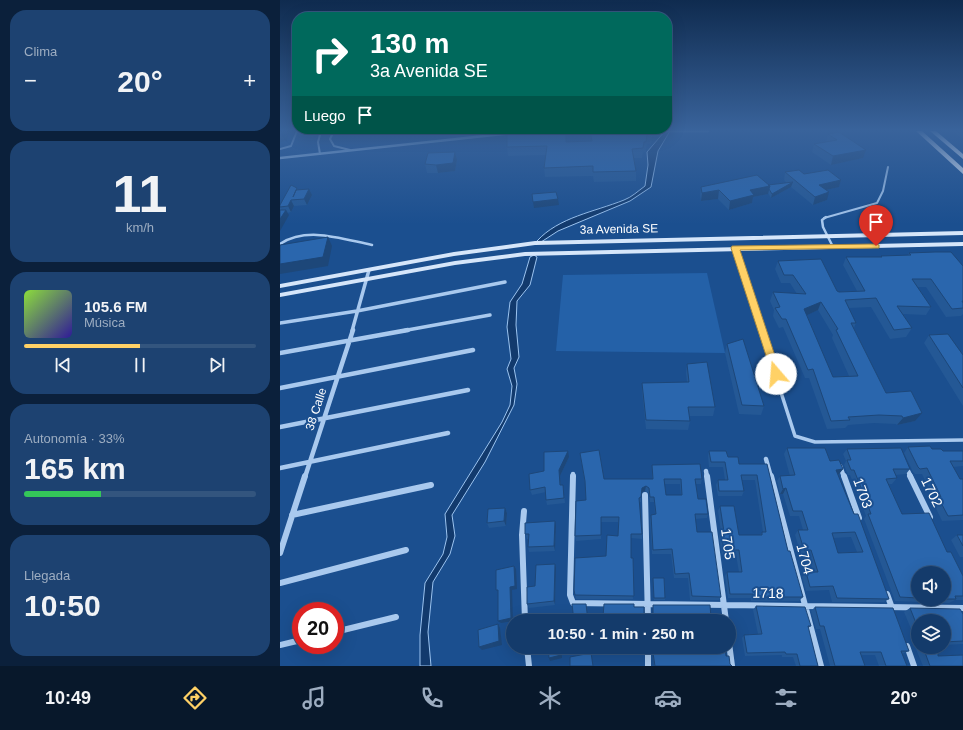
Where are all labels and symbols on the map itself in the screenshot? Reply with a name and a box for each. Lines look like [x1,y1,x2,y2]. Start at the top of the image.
pin [859,205,893,246]
street label: 3a Avenida SE [580,221,658,237]
position arrow [755,353,797,395]
street label: 38 Calle [303,386,330,432]
street label: 1702 [918,474,946,510]
street label: 1703 [850,476,876,511]
street label: 1705 [718,527,738,561]
street label: 1704 [793,542,817,576]
street label: 1718 [752,585,784,601]
speed limit sign: 20 [292,602,344,654]

